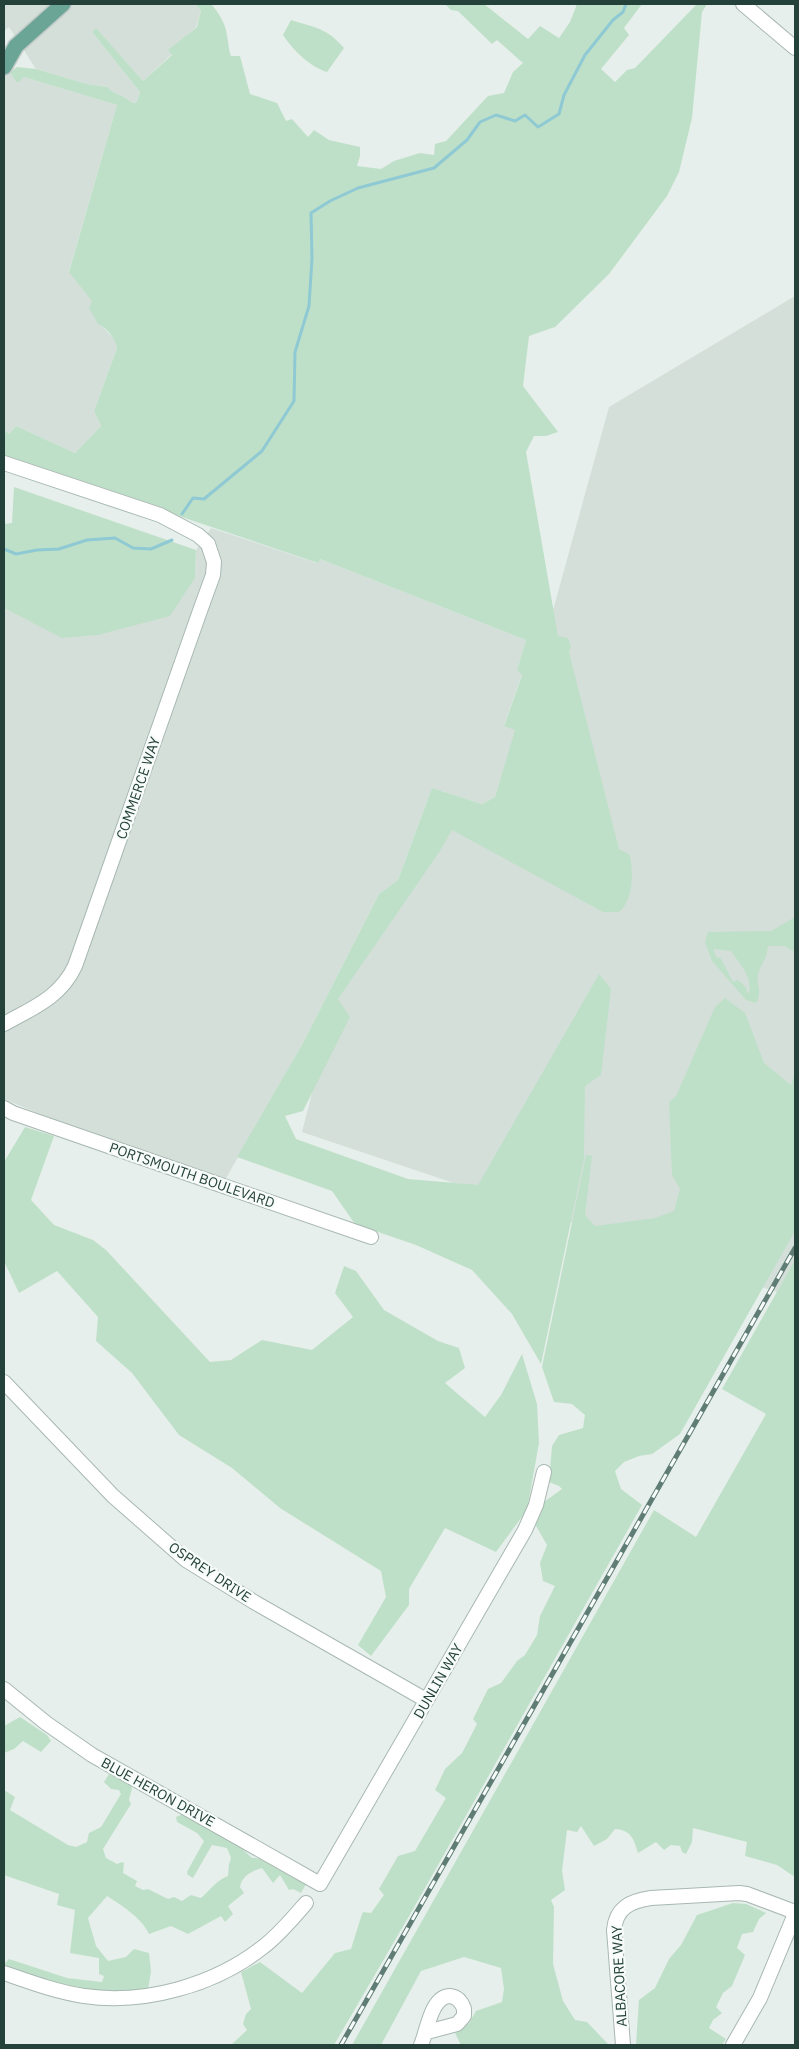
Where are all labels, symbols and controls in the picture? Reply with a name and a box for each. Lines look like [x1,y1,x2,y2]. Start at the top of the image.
street label: COMMERCE WAY [112,734,164,842]
street label: PORTSMOUTH BOULEVARD [107,1138,277,1212]
street label: OSPREY DRIVE [165,1538,255,1606]
street label: DUNLIN WAY [409,1640,467,1722]
street label: BLUE HERON DRIVE [98,1753,218,1831]
street label: ALBACORE WAY [607,1924,631,2027]

